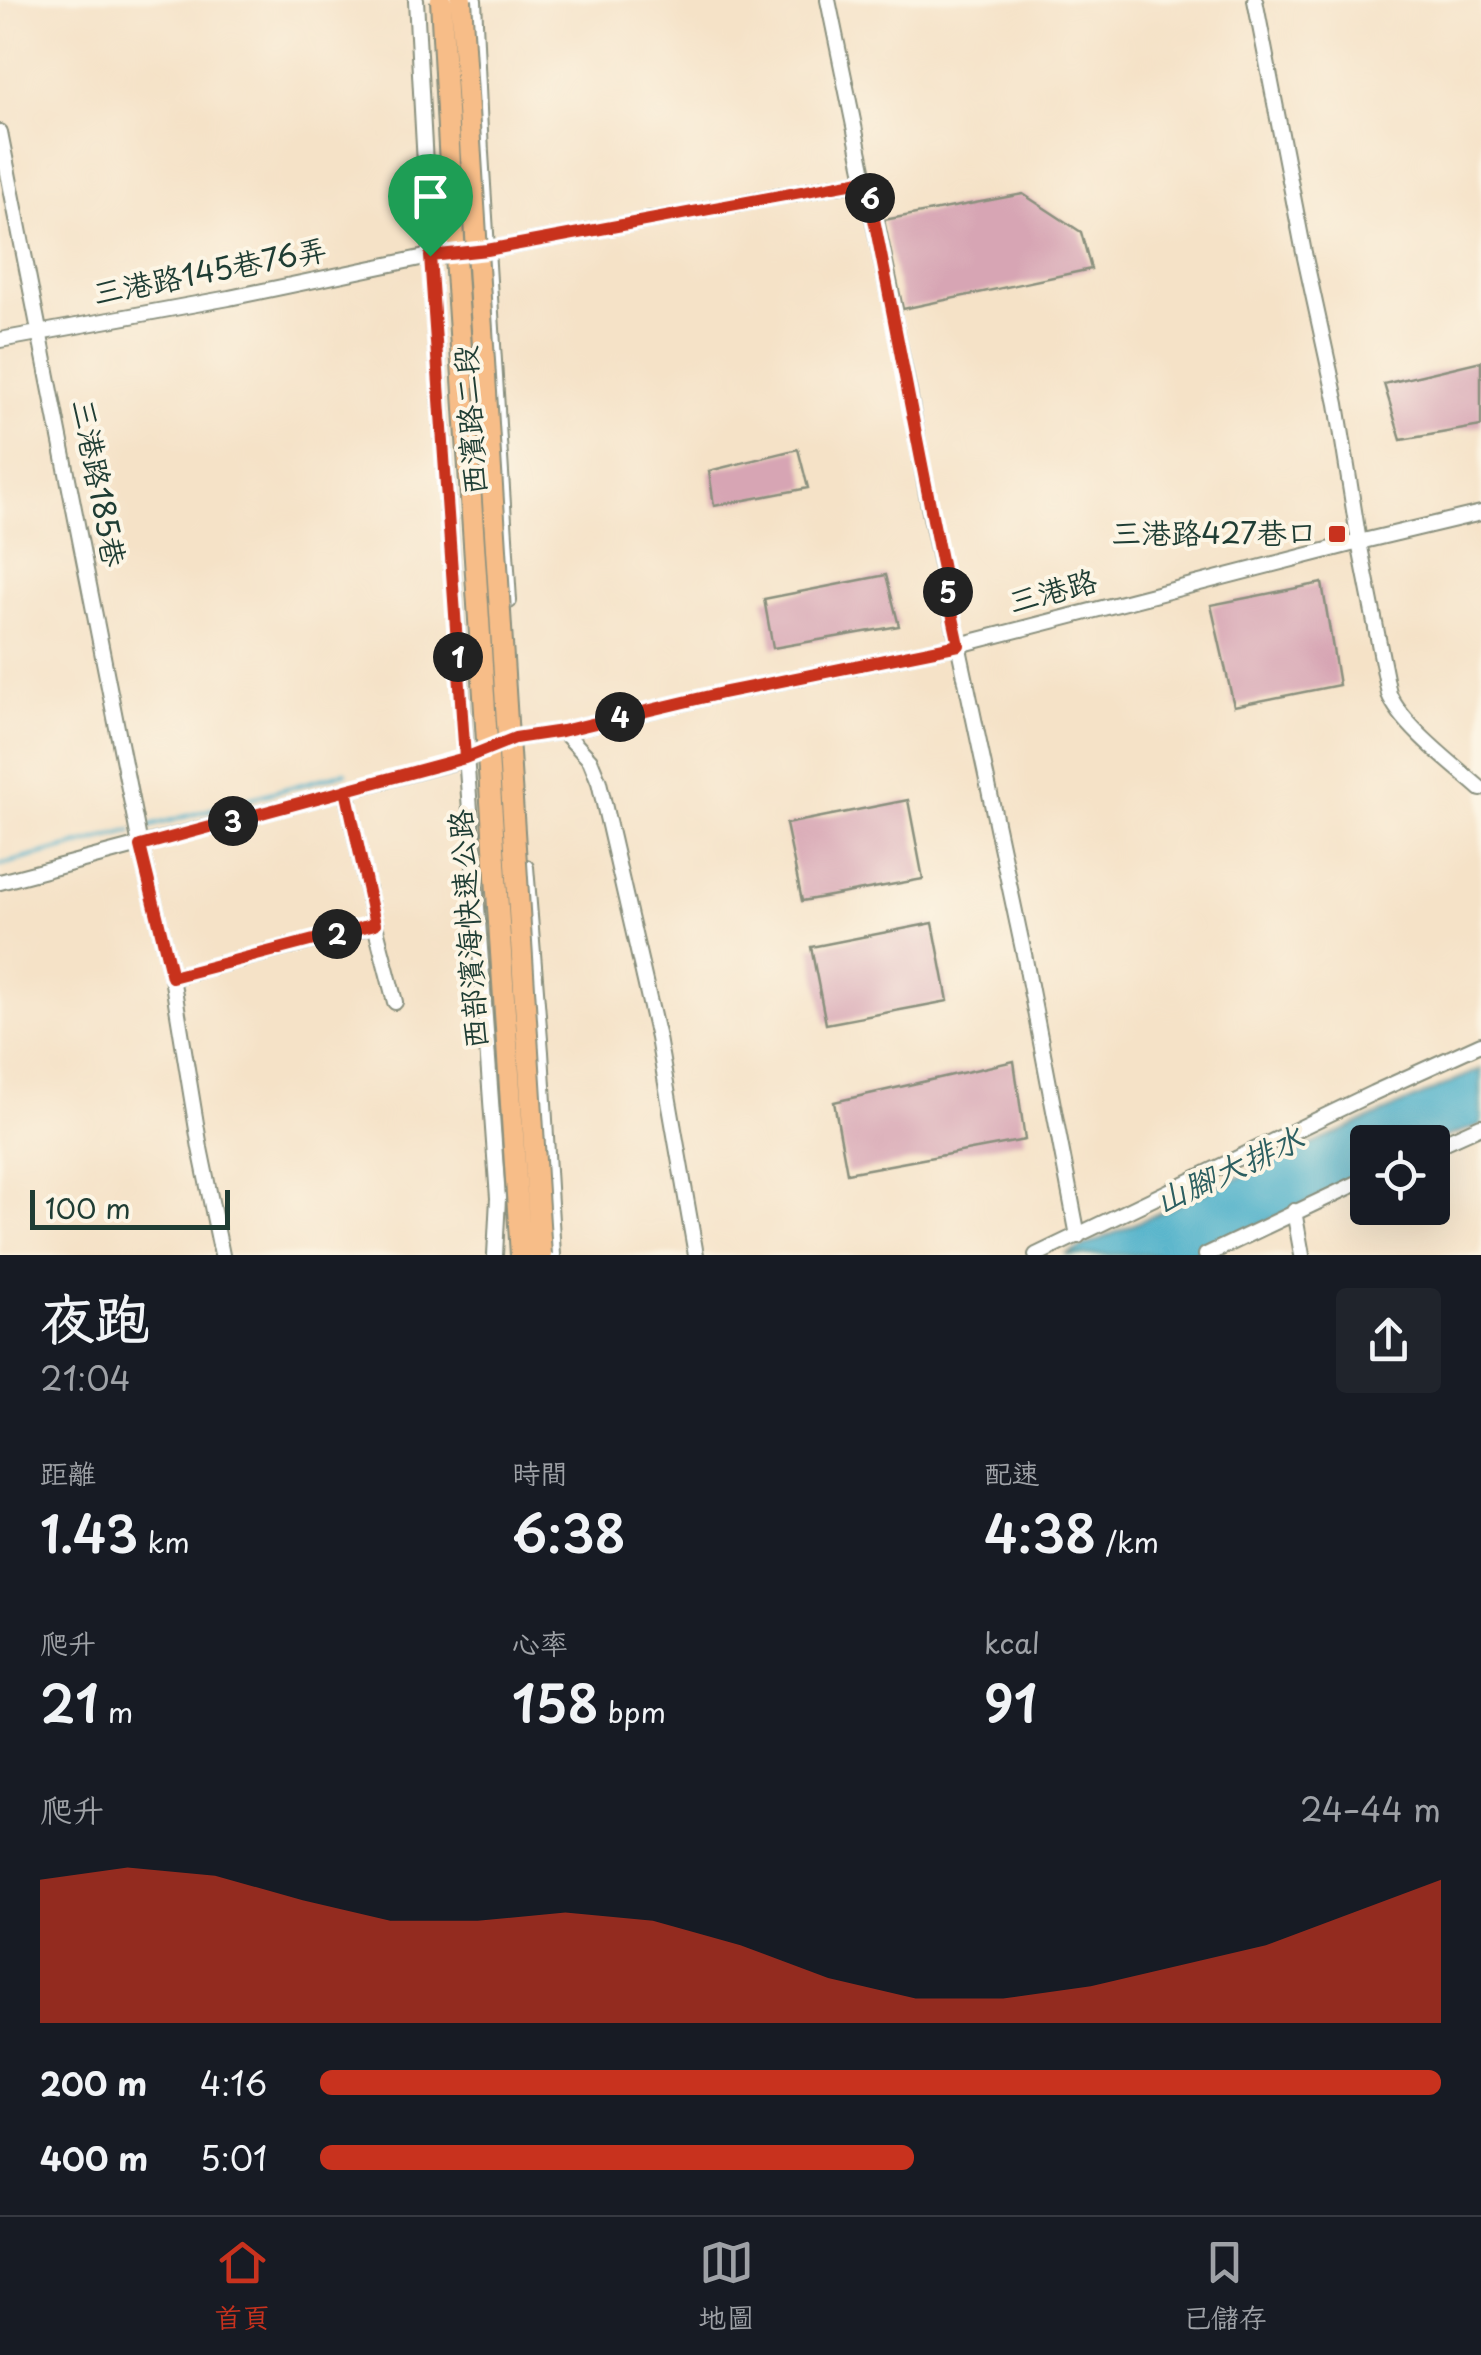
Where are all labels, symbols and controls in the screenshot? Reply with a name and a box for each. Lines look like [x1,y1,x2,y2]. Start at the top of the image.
pin [388,154,473,257]
icon: arrive [403,169,458,224]
pin: 6 [845,173,895,223]
text: 6 [860,176,880,219]
street label: 三港路145巷76弄 [89,225,330,314]
street label: 西濱路二段 [441,344,496,497]
street label: 三港路185巷 [62,395,139,570]
place label: 三港路427巷口 [1111,509,1317,554]
marker: 三港路427巷口 [1326,523,1348,545]
street label: 三港路 [1003,556,1102,623]
pin: 5 [923,567,973,617]
text: 5 [939,570,957,613]
pin: 1 [433,632,483,682]
text: 1 [451,635,465,678]
pin: 4 [595,692,645,742]
text: 4 [610,695,630,738]
pin: 3 [208,796,258,846]
text: 3 [224,799,242,842]
street label: 西部濱海快速公路 [436,808,497,1050]
pin: 2 [312,909,362,959]
text: 2 [327,912,347,955]
water label: 山腳大排水 [1146,1112,1312,1224]
map controls [1350,1125,1450,1225]
button: locate [1350,1125,1450,1225]
scale bar [30,1185,230,1230]
text: 100 m [45,1186,131,1229]
text: 夜跑 [40,1275,150,1358]
button: share [1336,1288,1441,1393]
text: 21:04 [40,1354,131,1402]
text: 距離 [40,1451,96,1494]
text: 時間 [512,1451,568,1494]
text: 配速 [984,1451,1040,1494]
text: 1.43 [40,1494,138,1570]
text: 6:38 [512,1494,626,1570]
text: 4:38 [984,1494,1096,1570]
text: km [138,1520,190,1563]
text: /km [1096,1520,1159,1563]
text: 爬升 [40,1621,96,1664]
text: 心率 [512,1621,568,1664]
text: kcal [984,1621,1040,1664]
text: 21 [40,1664,99,1740]
text: 158 [512,1664,599,1740]
text: 91 [984,1664,1037,1740]
text: m [99,1690,133,1733]
text: bpm [599,1690,666,1733]
text: 爬升 [40,1785,104,1833]
text: 24–44 m [1300,1785,1441,1833]
text: 200 m [40,2059,147,2107]
text: 4:16 [200,2059,267,2107]
text: 400 m [40,2134,148,2182]
text: 5:01 [200,2134,267,2182]
tab: 首頁 [214,2235,270,2338]
tab: 地圖 [698,2235,755,2338]
tab: 已儲存 [1183,2235,1267,2338]

